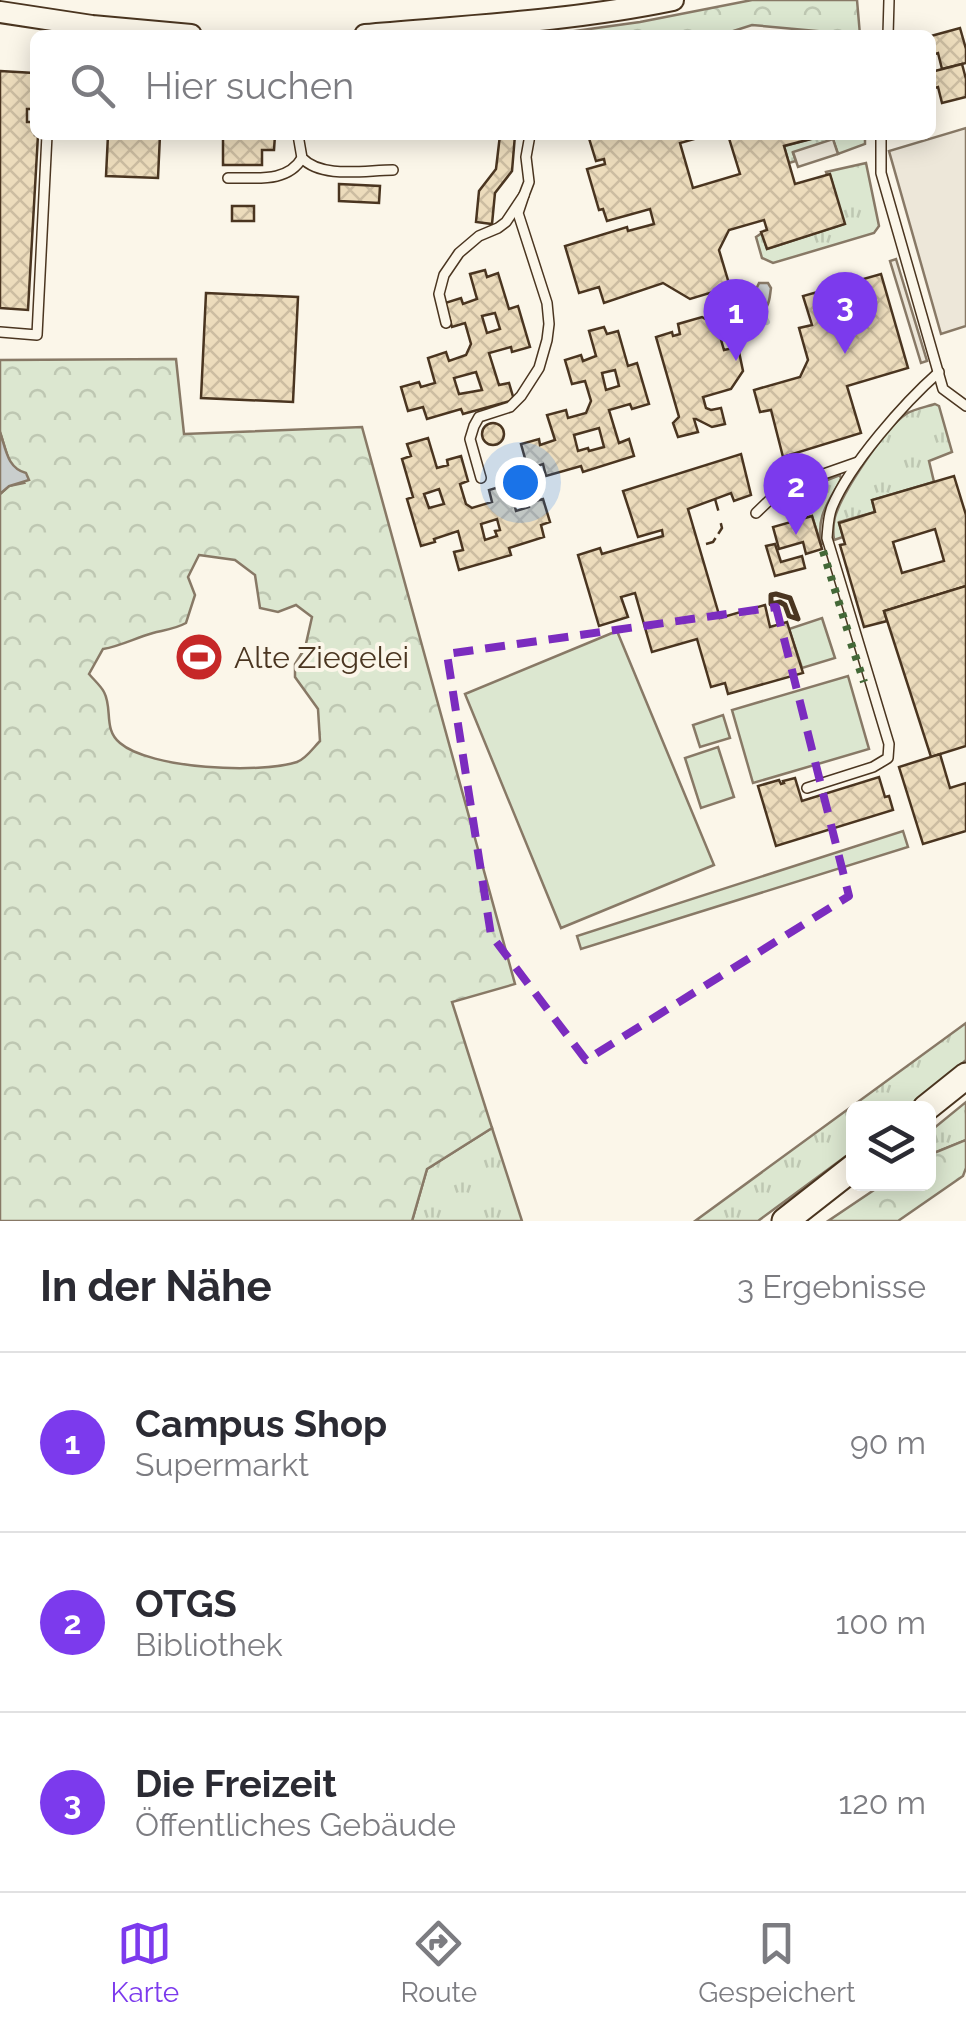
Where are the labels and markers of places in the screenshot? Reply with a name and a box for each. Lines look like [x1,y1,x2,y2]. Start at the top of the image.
pin: 3 [812,272,878,354]
pin: 1 [704,278,768,361]
pin: 2 [764,452,828,535]
sports icon: Alte Ziegelei [173,631,225,683]
place label: Alte Ziegelei [234,640,409,675]

